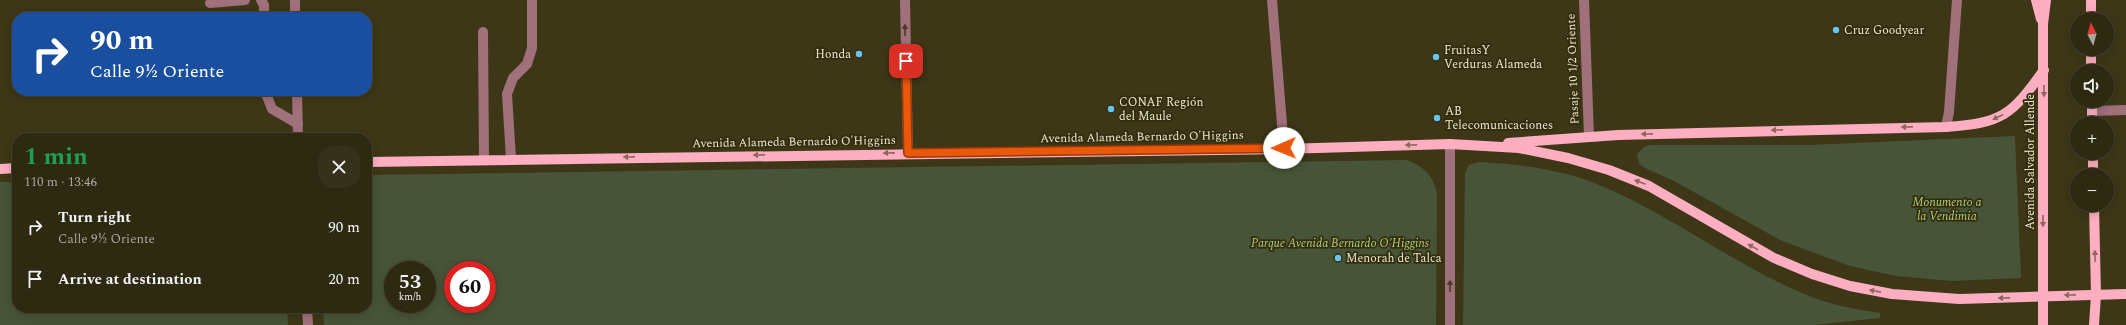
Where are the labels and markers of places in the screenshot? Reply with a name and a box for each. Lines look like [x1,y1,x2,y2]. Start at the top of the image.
place label: Cruz Goodyear [1844,21,1924,40]
marker: Cruz Goodyear [1831,25,1841,35]
place label: FruitasY Verduras Alameda [1444,41,1542,74]
pin [889,44,923,78]
place label: Honda [815,45,851,64]
marker: Honda [854,49,864,59]
marker: FruitasY Verduras Alameda [1431,52,1441,62]
place label: CONAF Región del Maule [1119,93,1204,126]
place label: AB Telecomunicaciones [1445,102,1553,135]
marker: CONAF Región del Maule [1106,104,1116,114]
marker: AB Telecomunicaciones [1432,113,1442,123]
place label: Menorah de Talca [1346,249,1442,268]
marker: Menorah de Talca [1333,253,1343,263]

